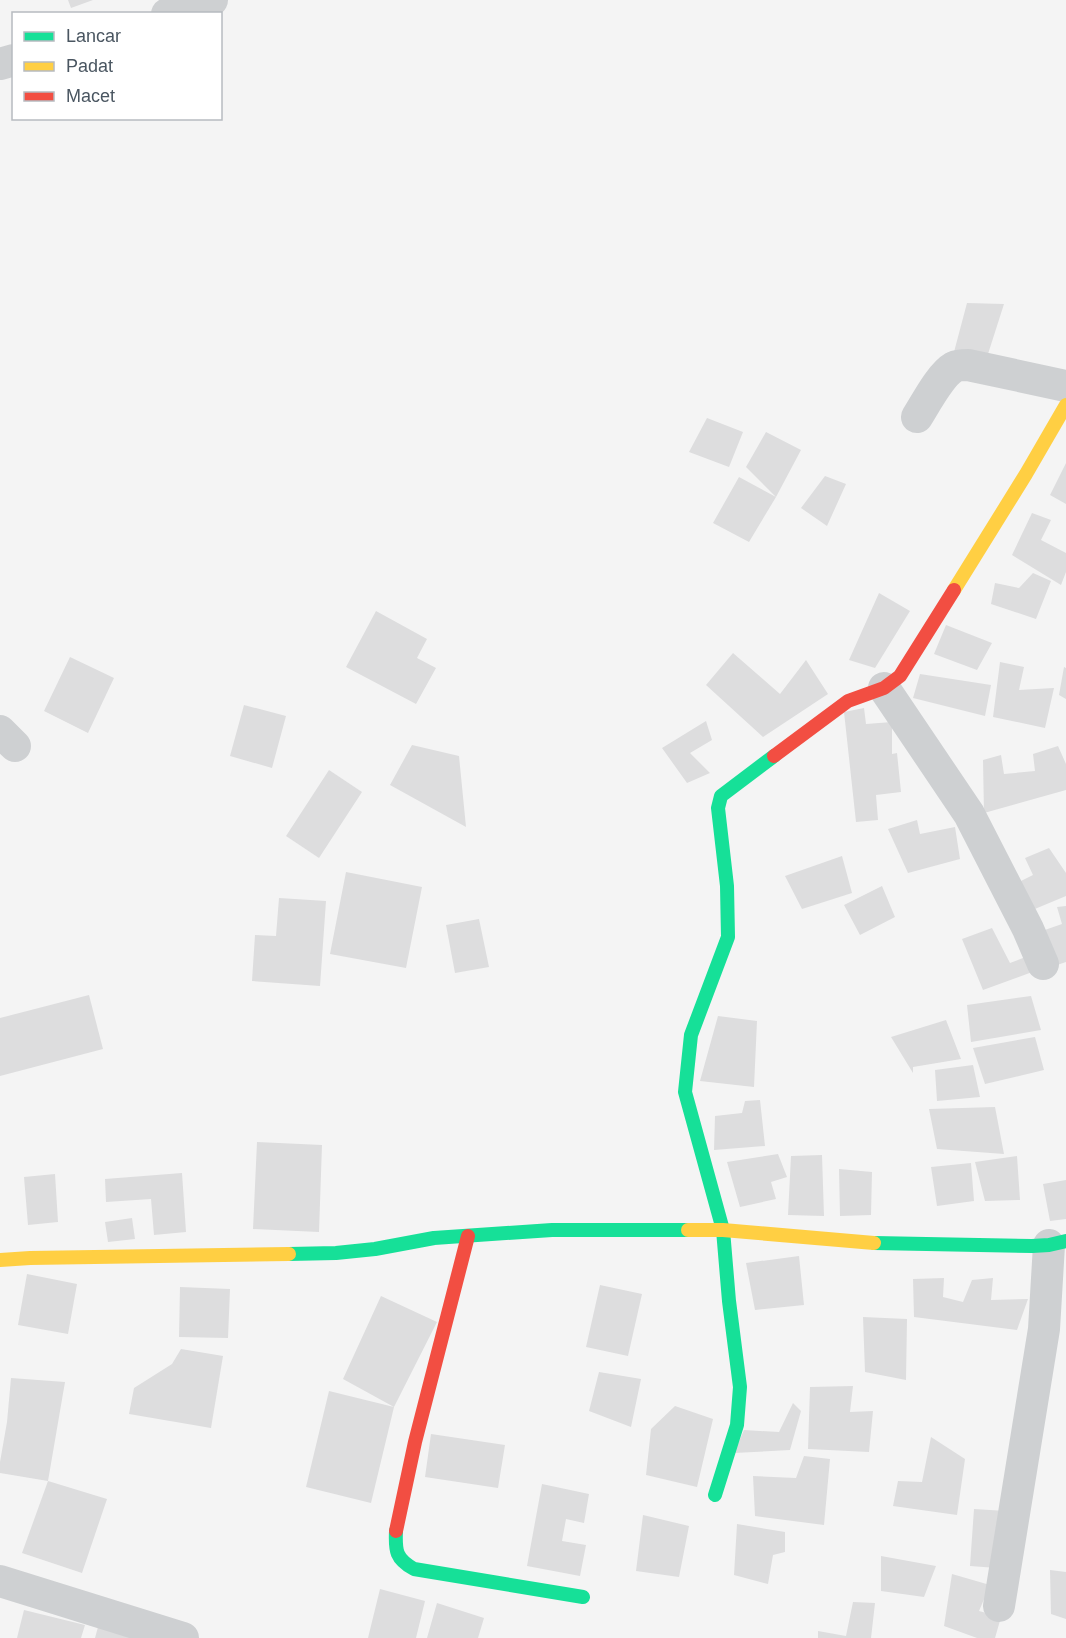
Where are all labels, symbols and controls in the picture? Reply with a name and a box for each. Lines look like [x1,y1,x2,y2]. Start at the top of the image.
legend [12,12,222,120]
text: Lancar [66,26,121,46]
text: Padat [66,56,113,76]
text: Macet [66,86,115,106]

